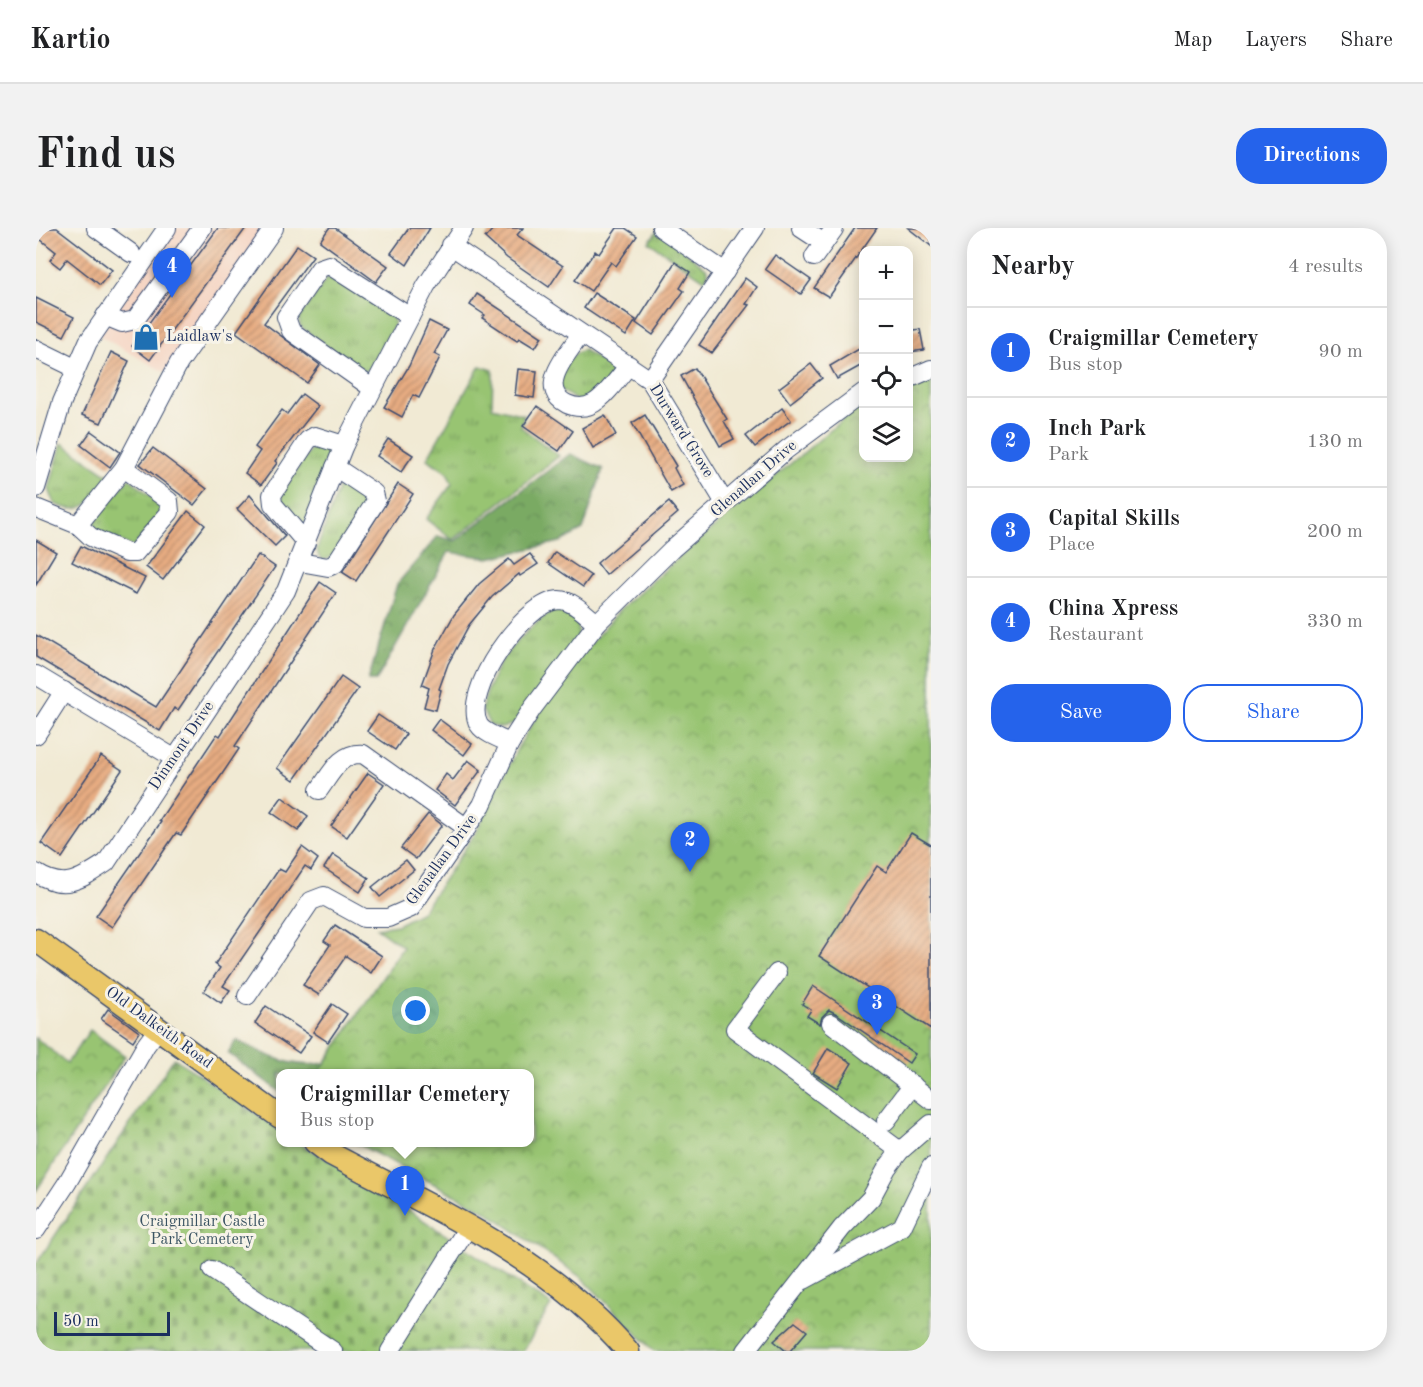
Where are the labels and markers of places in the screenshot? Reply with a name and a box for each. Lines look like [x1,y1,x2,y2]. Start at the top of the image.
pin: 4 [152,248,192,298]
shop icon: Laidlaw's [131,322,161,352]
place label: Laidlaw's [166,329,232,345]
pin: 2 [670,822,710,872]
pin: 3 [858,986,896,1035]
pin: 1 [386,1166,424,1216]

